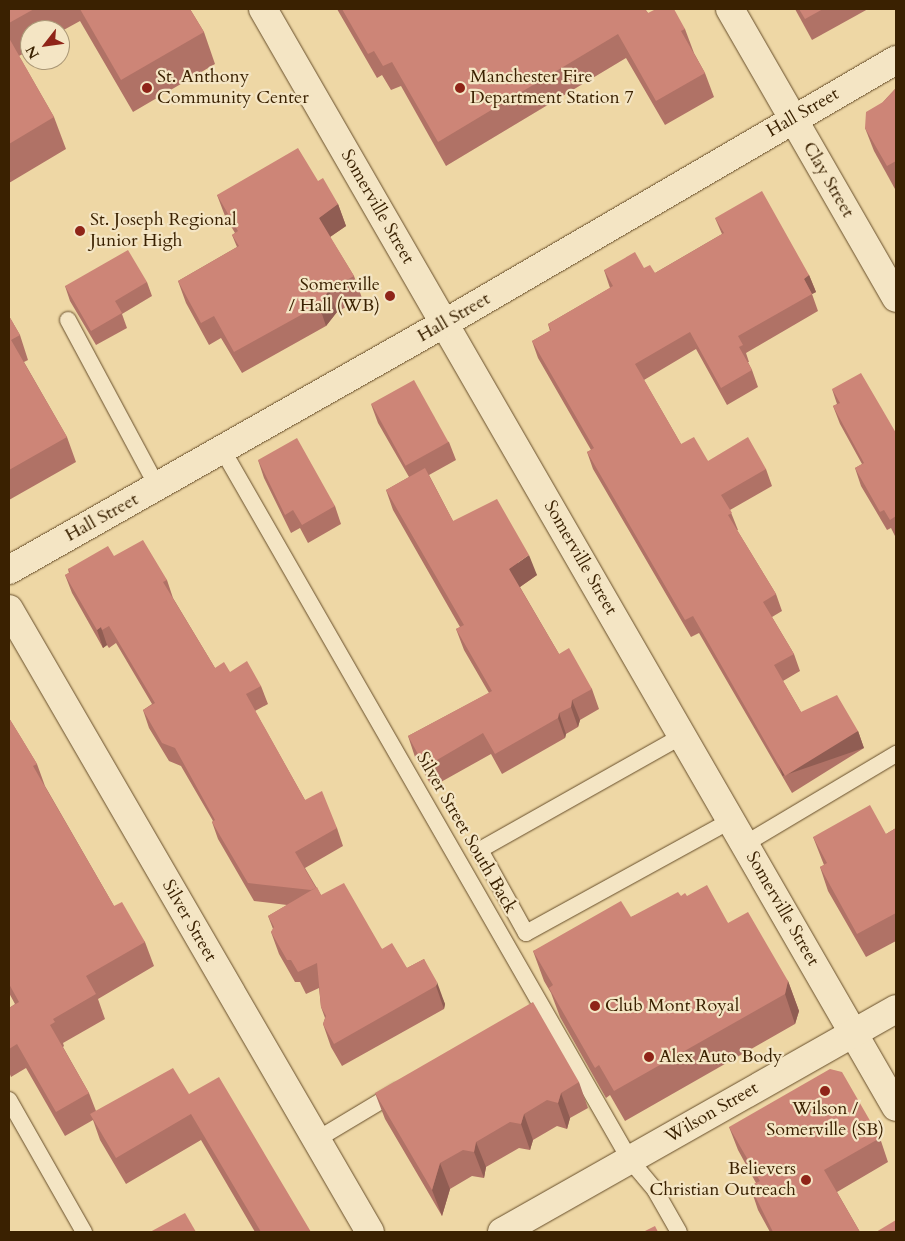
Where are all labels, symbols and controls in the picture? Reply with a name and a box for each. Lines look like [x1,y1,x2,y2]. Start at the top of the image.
north arrow [20,20,70,70]
text: N [21,42,44,62]
place label: St. Anthony Community Center [157,67,309,110]
place label: Manchester Fire Department Station 7 [470,67,634,110]
marker: St. Anthony Community Center [141,82,153,94]
marker: Manchester Fire Department Station 7 [454,82,466,94]
street label: Hall Street [763,84,843,142]
street label: Clay Street [798,138,858,222]
street label: Somerville Street [336,146,418,268]
place label: St. Joseph Regional Junior High [90,210,237,252]
marker: St. Joseph Regional Junior High [74,225,86,237]
place label: Somerville / Hall (WB) [289,275,380,318]
street label: Hall Street [414,289,494,347]
marker: Somerville / Hall (WB) [384,290,396,302]
street label: Hall Street [62,489,142,547]
street label: Somerville Street [539,497,621,619]
street label: Silver Street South Back [411,749,521,917]
street label: Somerville Street [741,848,823,970]
street label: Silver Street [157,876,221,966]
place label: Club Mont Royal [605,995,739,1017]
marker: Club Mont Royal [589,1000,601,1012]
place label: Alex Auto Body [659,1046,782,1068]
marker: Alex Auto Body [643,1051,655,1063]
street label: Wilson Street [662,1078,762,1148]
marker: Wilson / Somerville (SB) [819,1085,831,1097]
place label: Wilson / Somerville (SB) [766,1099,884,1142]
place label: Believers Christian Outreach [649,1159,796,1202]
marker: Believers Christian Outreach [800,1174,812,1186]

